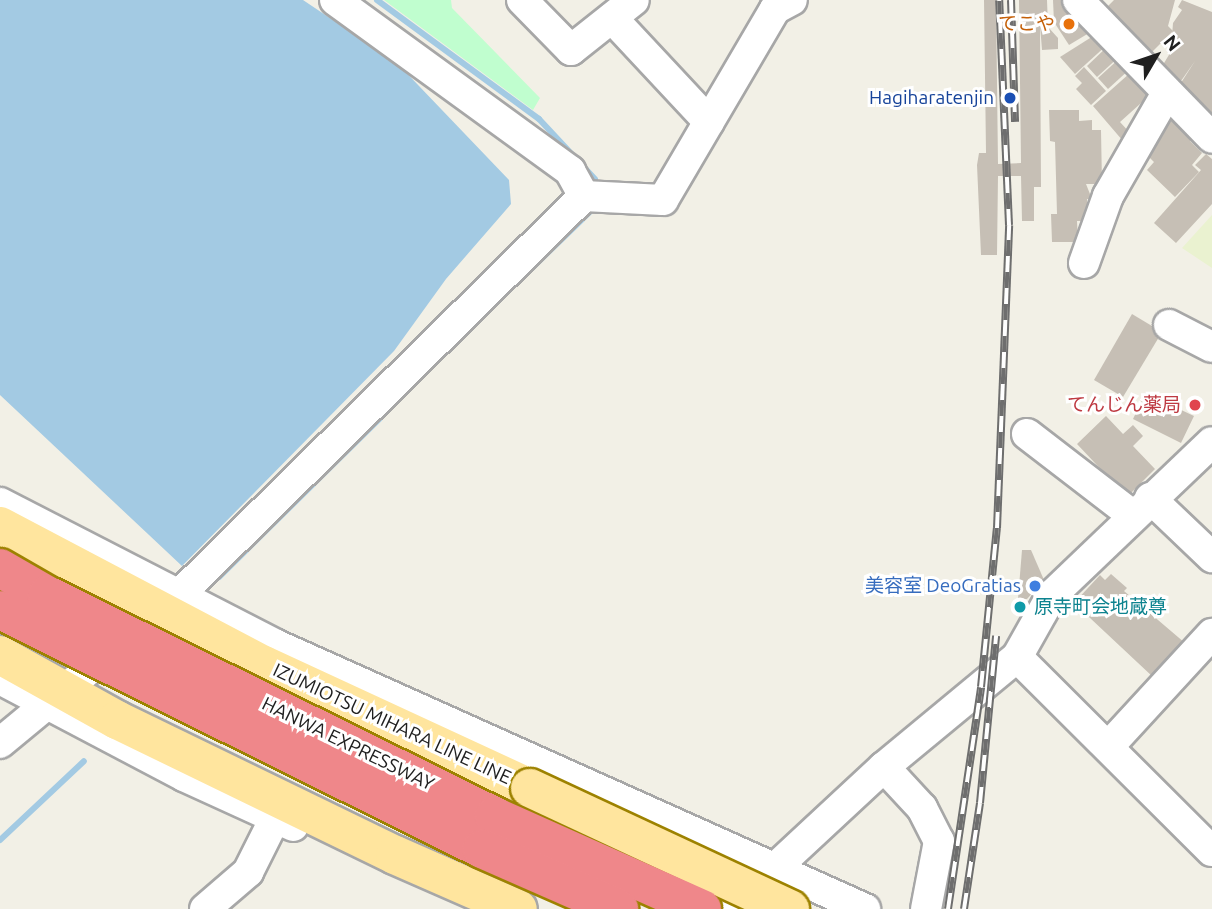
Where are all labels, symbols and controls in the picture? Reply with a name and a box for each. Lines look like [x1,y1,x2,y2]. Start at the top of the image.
place label: てこや [998,13,1055,35]
marker: てこや [1061,16,1077,32]
north arrow [1121,21,1191,91]
text: N [1159,30,1185,55]
place label: Hagiharatenjin [869,87,994,109]
marker: Hagiharatenjin [1000,88,1020,108]
place label: てんじん薬局 [1067,394,1181,416]
marker: てんじん薬局 [1187,397,1203,413]
place label: 美容室 DeoGratias [865,575,1021,597]
marker: 美容室 DeoGratias [1027,578,1043,594]
place label: 原寺町会地蔵尊 [1034,596,1167,618]
marker: 原寺町会地蔵尊 [1012,599,1028,615]
street label: IZUMIOTSU MIHARA LINE LINE [269,659,515,789]
street label: HANWA EXPRESSWAY [258,692,438,796]

